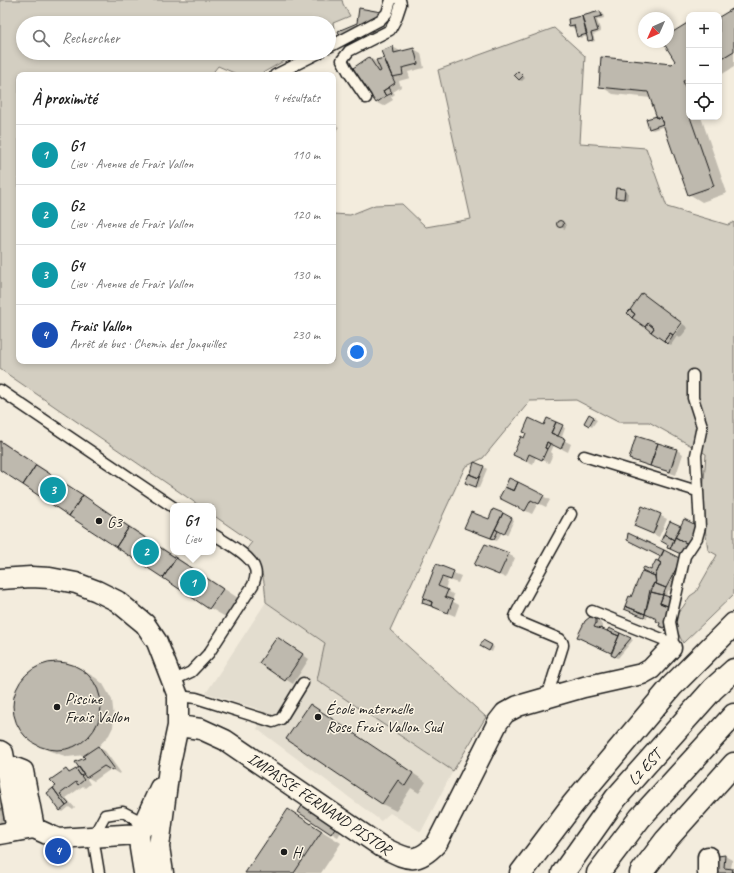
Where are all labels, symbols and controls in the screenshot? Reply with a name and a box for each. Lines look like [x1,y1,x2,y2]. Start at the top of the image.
north arrow [638,12,674,48]
map controls [686,12,722,120]
button: + [686,12,722,48]
search box [16,16,336,60]
icon: search [30,27,52,49]
text: Rechercher [62,29,120,48]
button: − [686,48,722,84]
button: locate [686,84,722,120]
text: À proximité [32,88,97,109]
text: 4 résultats [272,90,320,106]
text: G1 [70,137,84,156]
text: 1 [42,147,48,163]
text: 110 m [292,147,320,163]
text: Lieu · Avenue de Frais Vallon [70,156,193,172]
text: G2 [70,197,84,216]
text: 2 [42,207,48,223]
text: 120 m [292,207,320,223]
text: Lieu · Avenue de Frais Vallon [70,216,193,232]
text: G4 [70,257,84,276]
text: 3 [42,267,48,283]
text: 130 m [292,267,320,283]
text: Lieu · Avenue de Frais Vallon [70,276,193,292]
text: Frais Vallon [70,317,131,336]
text: 4 [42,327,48,343]
text: 230 m [292,327,320,343]
text: Arrêt de bus · Chemin des Jonquilles [70,336,226,352]
your location [347,342,367,362]
pin: 3 [40,475,66,505]
popup [170,503,216,555]
place label: G3 [107,512,124,532]
text: G1 [184,512,199,531]
marker: G3 [94,516,104,526]
text: Lieu [184,531,202,547]
pin: 2 [133,537,159,567]
pin: 1 [180,568,206,598]
place label: Piscine Frais Vallon [65,689,130,727]
place label: École maternelle Rose Frais Vallon Sud [326,699,445,737]
marker: Piscine Frais Vallon [52,702,62,712]
marker: École maternelle Rose Frais Vallon Sud [313,712,323,722]
street label: L2 EST [624,743,668,790]
street label: IMPASSE FERNAND PISTOR [244,748,397,861]
pin: 4 [45,836,71,866]
place label: H [292,843,304,863]
marker: H [279,847,289,857]

